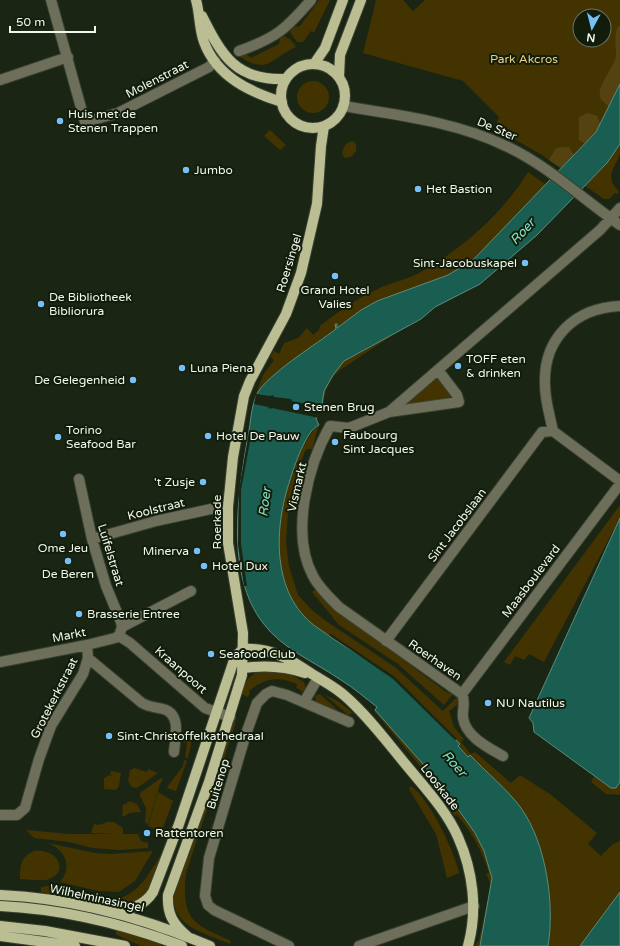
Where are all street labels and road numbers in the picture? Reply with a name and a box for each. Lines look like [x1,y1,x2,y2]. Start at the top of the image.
street label: Molenstraat [123,57,191,101]
street label: De Ster [475,114,519,144]
street label: Roersingel [273,232,305,294]
street label: Vismarkt [285,460,310,513]
street label: Sint Jacobslaan [425,486,489,564]
street label: Roerkade [210,494,224,549]
street label: Koolstraat [126,495,186,523]
street label: Luifelstraat [95,522,127,588]
street label: Maasboulevard [499,542,563,620]
street label: Markt [51,625,87,645]
street label: Roerhaven [406,637,464,683]
street label: Kraanpoort [152,643,210,697]
street label: Grotekerkstraat [28,655,81,741]
street label: Buitenop [204,757,232,811]
street label: Looskade [418,761,463,813]
street label: Wilhelminasingel [48,881,146,915]

